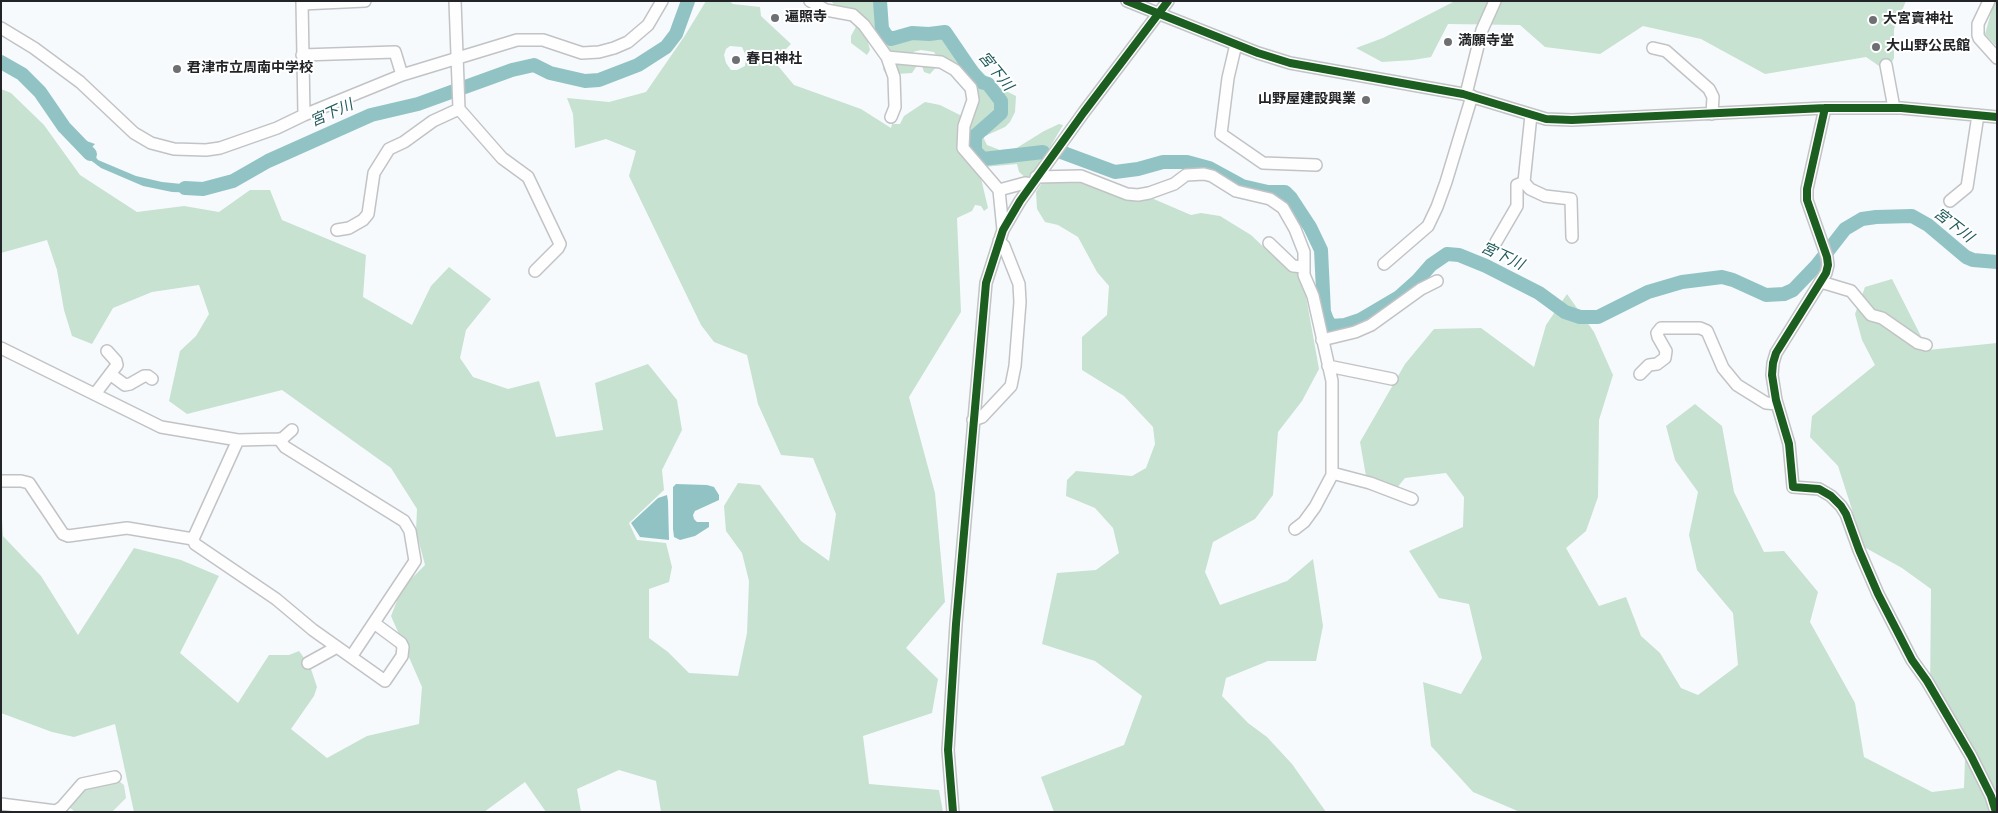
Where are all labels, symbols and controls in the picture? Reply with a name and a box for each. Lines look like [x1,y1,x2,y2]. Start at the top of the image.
place label: 遍照寺 [785,10,827,26]
marker: 遍照寺 [769,12,781,24]
place label: 大宮賣神社 [1883,12,1953,28]
marker: 大宮賣神社 [1867,14,1879,26]
place label: 満願寺堂 [1458,34,1514,50]
marker: 満願寺堂 [1442,36,1454,48]
place label: 大山野公民館 [1886,39,1970,55]
marker: 大山野公民館 [1870,41,1882,53]
water label: 宮下川 [974,49,1016,95]
place label: 春日神社 [746,52,802,68]
marker: 春日神社 [730,54,742,66]
place label: 君津市立周南中学校 [187,61,313,77]
marker: 君津市立周南中学校 [171,63,183,75]
place label: 山野屋建設興業 [1258,92,1356,108]
marker: 山野屋建設興業 [1360,94,1372,106]
water label: 宮下川 [308,97,356,131]
water label: 宮下川 [1930,205,1976,247]
water label: 宮下川 [1478,239,1526,275]

